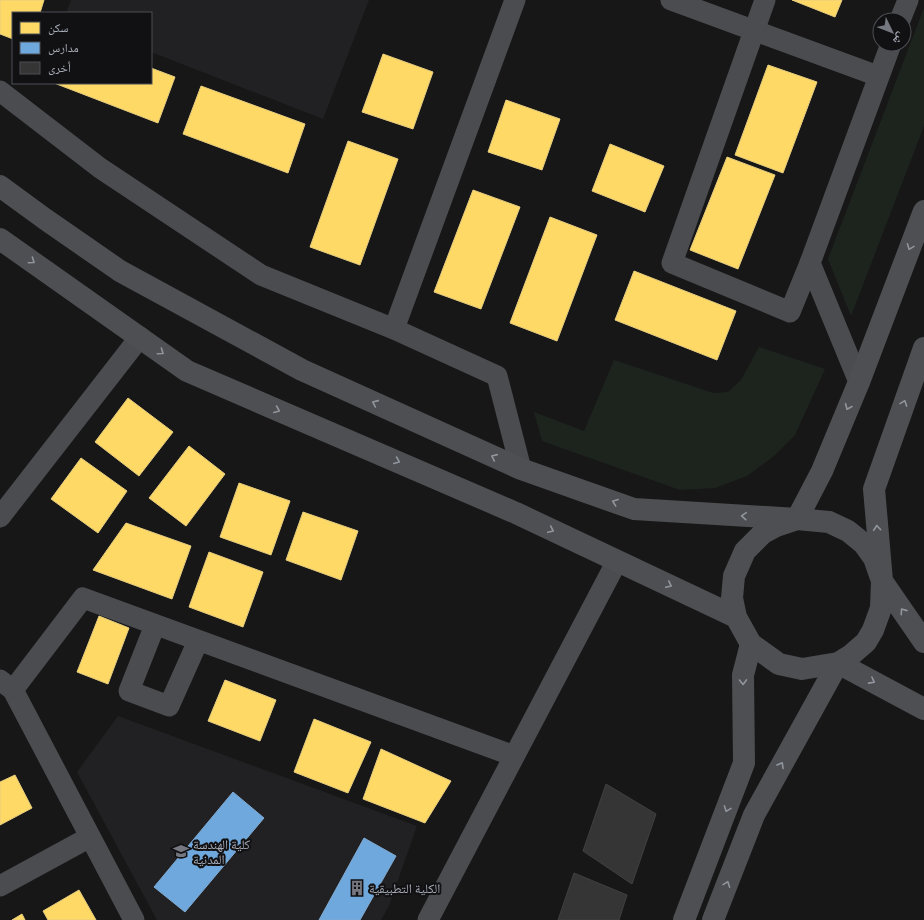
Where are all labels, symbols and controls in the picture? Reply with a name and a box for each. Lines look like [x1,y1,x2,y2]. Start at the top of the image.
legend [12,12,152,84]
north arrow [872,12,912,52]
text: سكن [48,20,69,35]
text: ش [889,29,908,48]
text: مدارس [48,40,79,55]
text: أخرى [48,60,71,75]
one-way arrow [907,243,915,250]
one-way arrow [28,257,35,264]
one-way arrow [157,347,164,354]
one-way arrow [372,400,379,408]
one-way arrow [900,400,908,407]
one-way arrow [845,403,853,411]
one-way arrow [274,405,281,413]
one-way arrow [490,453,497,461]
one-way arrow [393,457,400,465]
one-way arrow [612,499,619,507]
one-way arrow [741,511,747,520]
one-way arrow [547,525,555,533]
one-way arrow [873,525,882,531]
one-way arrow [665,580,672,588]
one-way arrow [901,609,908,616]
one-way arrow [868,677,875,684]
one-way arrow [739,679,747,685]
one-way arrow [776,762,783,769]
one-way arrow [723,805,731,812]
place label: كلية الهندسة المدنية [193,836,251,867]
school or university icon: كلية الهندسة المدنية [172,842,190,860]
building icon: الكلية التطبيقية [348,879,366,897]
place label: الكلية التطبيقية [369,880,440,896]
one-way arrow [723,880,731,887]

